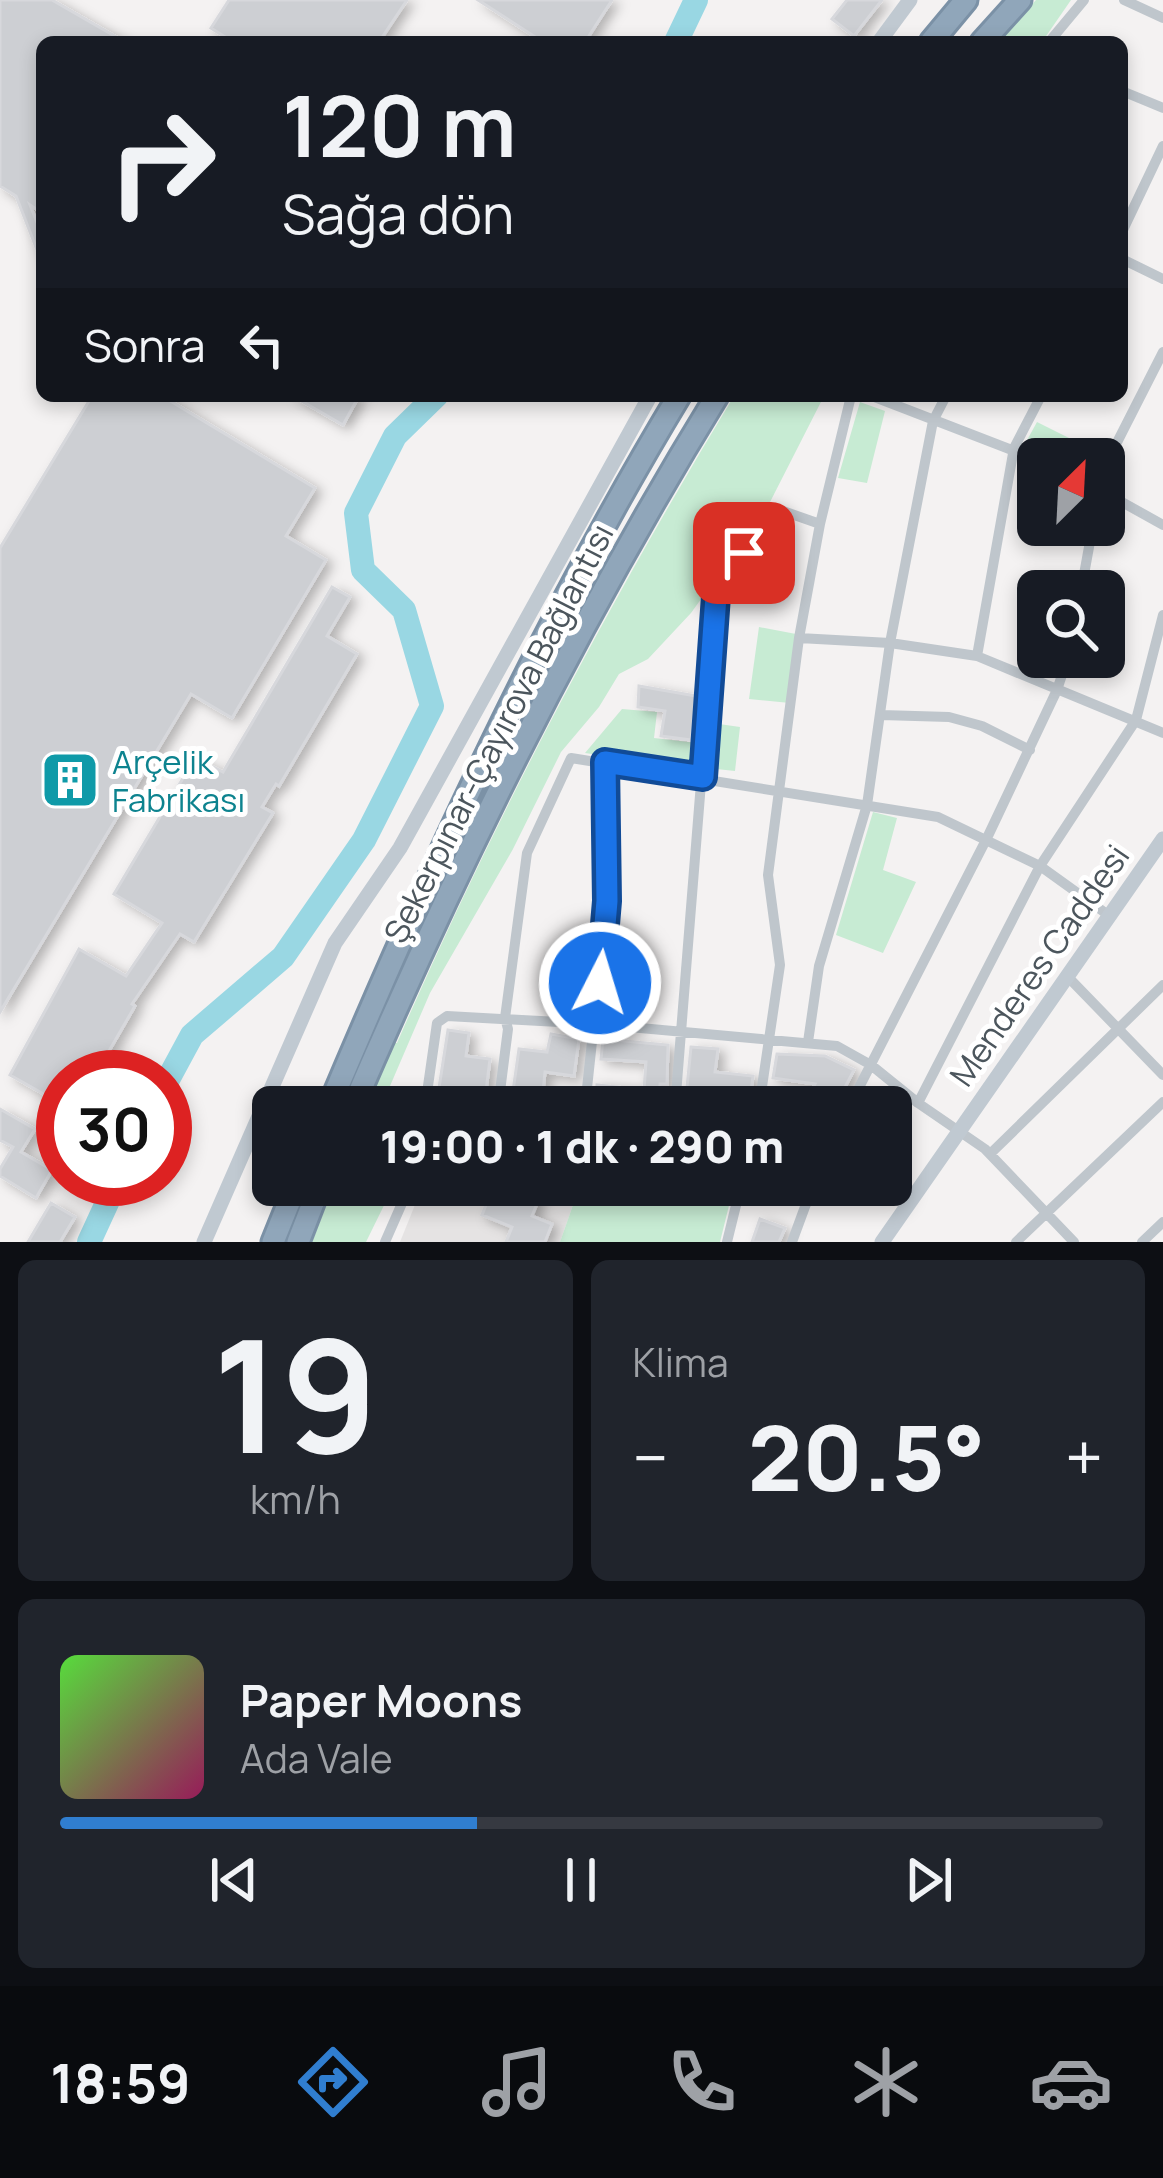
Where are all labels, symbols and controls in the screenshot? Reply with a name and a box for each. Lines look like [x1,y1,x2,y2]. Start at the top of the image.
text: 120 m [282,67,516,182]
icon: right [84,84,240,240]
text: Sağa dön [282,176,514,250]
icon: left [229,312,295,378]
text: Sonra [84,314,205,376]
north arrow [1017,438,1125,546]
map controls [1017,438,1125,678]
pin [693,502,795,604]
street label: Şekerpınar-Çayırova Bağlantısı [372,516,624,950]
icon: arrive [711,520,777,586]
button: search [1017,570,1125,678]
place label: Arçelik Fabrikası [112,739,245,822]
building icon: Arçelik Fabrikası [39,749,101,811]
street label: Menderes Caddesi [939,835,1139,1095]
position arrow [537,920,663,1046]
speed limit sign: 30 [36,1050,192,1206]
text: 19:00 · 1 dk · 290 m [380,1115,784,1177]
text: 19 [213,1287,378,1500]
text: Klima [633,1335,729,1389]
text: 20.5° [748,1395,985,1518]
text: − [633,1412,668,1502]
text: + [1065,1412,1103,1502]
text: km/h [250,1472,341,1526]
text: Paper Moons [240,1669,522,1731]
text: Ada Vale [240,1731,393,1785]
icon: previous [201,1847,267,1913]
icon: pause [548,1847,614,1913]
icon: next [896,1847,962,1913]
icon: directions [291,2040,375,2124]
icon: music [475,2040,559,2124]
icon: phone [660,2040,744,2124]
icon: climate [844,2040,928,2124]
icon: car [1029,2040,1113,2124]
text: 18:59 [50,2045,191,2119]

